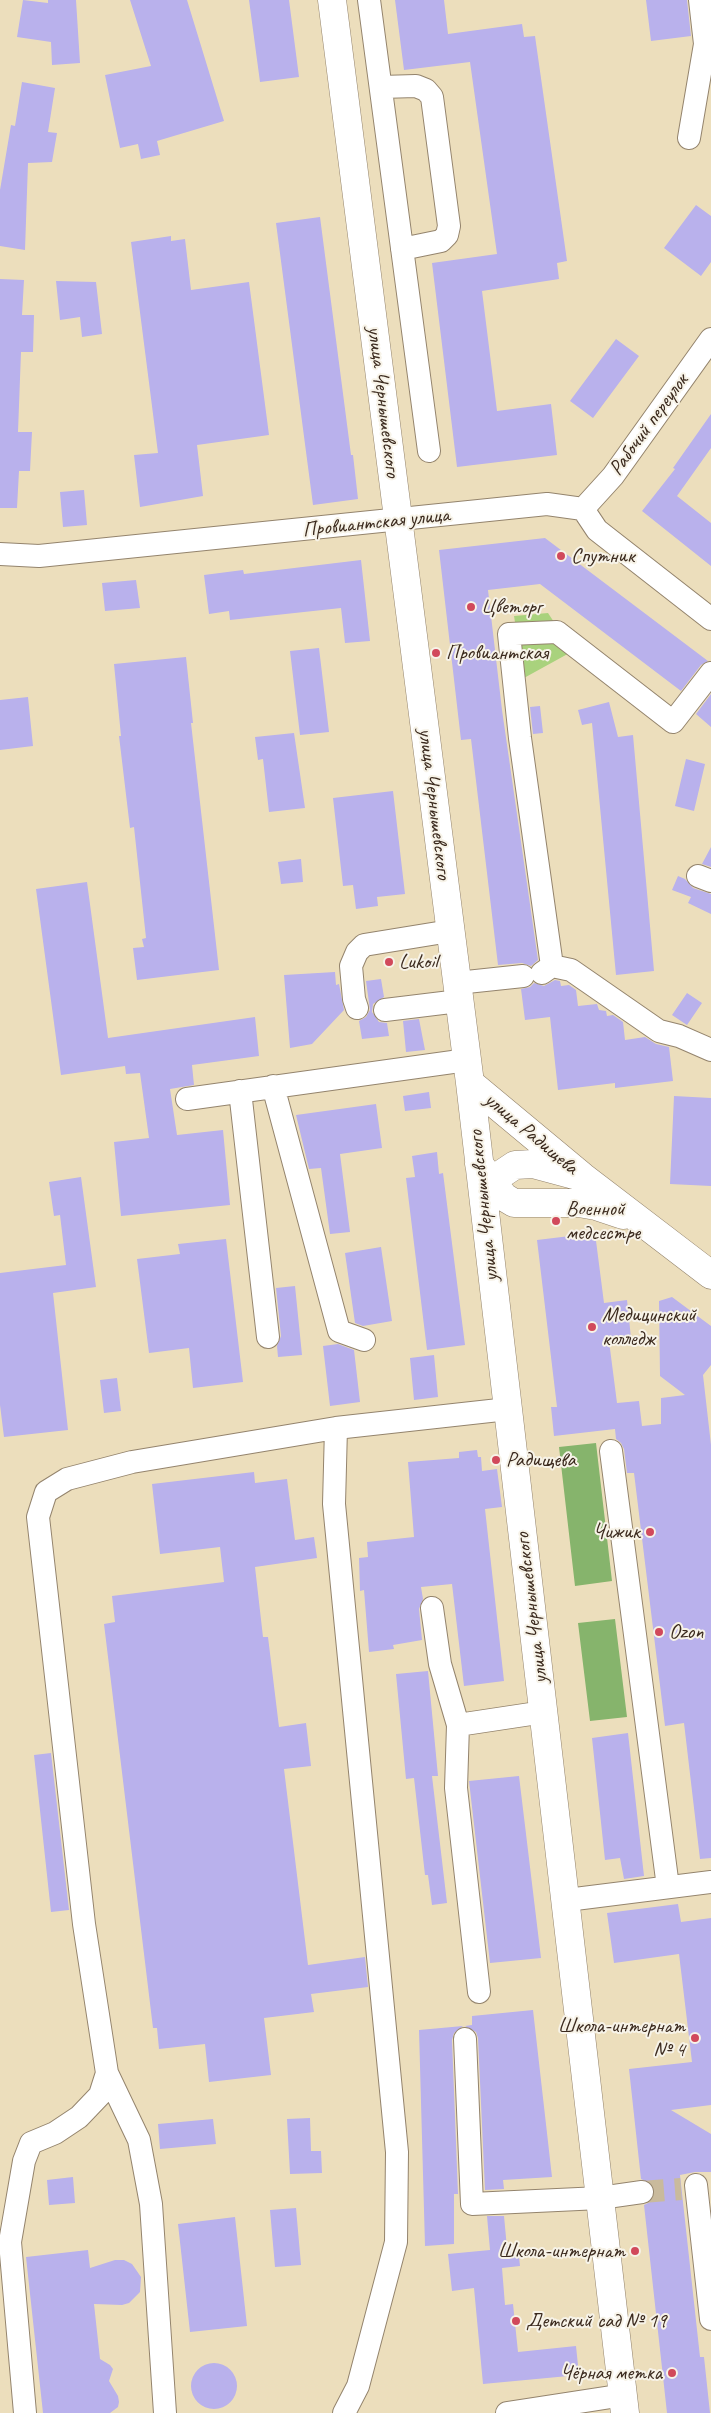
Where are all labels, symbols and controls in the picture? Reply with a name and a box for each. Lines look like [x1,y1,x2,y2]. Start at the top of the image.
street label: улица Чернышевского [361,325,405,479]
street label: Рабочий переулок [604,369,694,481]
street label: Провиантская улица [301,503,451,543]
place label: Спутник [571,543,635,569]
marker: Спутник [555,550,567,562]
place label: Цветорг [481,594,542,620]
marker: Цветорг [465,601,477,613]
place label: Провиантская [446,640,548,666]
marker: Провиантская [430,647,442,659]
street label: улица Чернышевского [412,727,456,881]
place label: Lukoil [399,949,438,975]
marker: Lukoil [383,956,395,968]
street label: улица Радищева [479,1087,583,1181]
street label: улица Чернышевского [464,1129,504,1283]
place label: Военной медсестре [566,1196,640,1246]
marker: Военной медсестре [550,1215,562,1227]
place label: Медицинский колледж [602,1302,696,1352]
marker: Медицинский колледж [586,1321,598,1333]
place label: Радищева [506,1447,576,1473]
marker: Радищева [490,1454,502,1466]
place label: Чижик [593,1519,640,1545]
marker: Чижик [644,1526,656,1538]
street label: улица Чернышевского [510,1531,554,1685]
place label: Ozon [669,1619,704,1645]
marker: Ozon [653,1626,665,1638]
place label: Школа-интернат № 4 [558,2013,685,2063]
marker: Школа-интернат № 4 [689,2032,701,2044]
place label: Школа-интернат [498,2238,625,2264]
marker: Школа-интернат [629,2245,641,2257]
place label: Детский сад № 19 [526,2308,667,2334]
marker: Детский сад № 19 [510,2315,522,2327]
place label: Чёрная метка [560,2360,662,2386]
marker: Чёрная метка [666,2367,678,2379]

